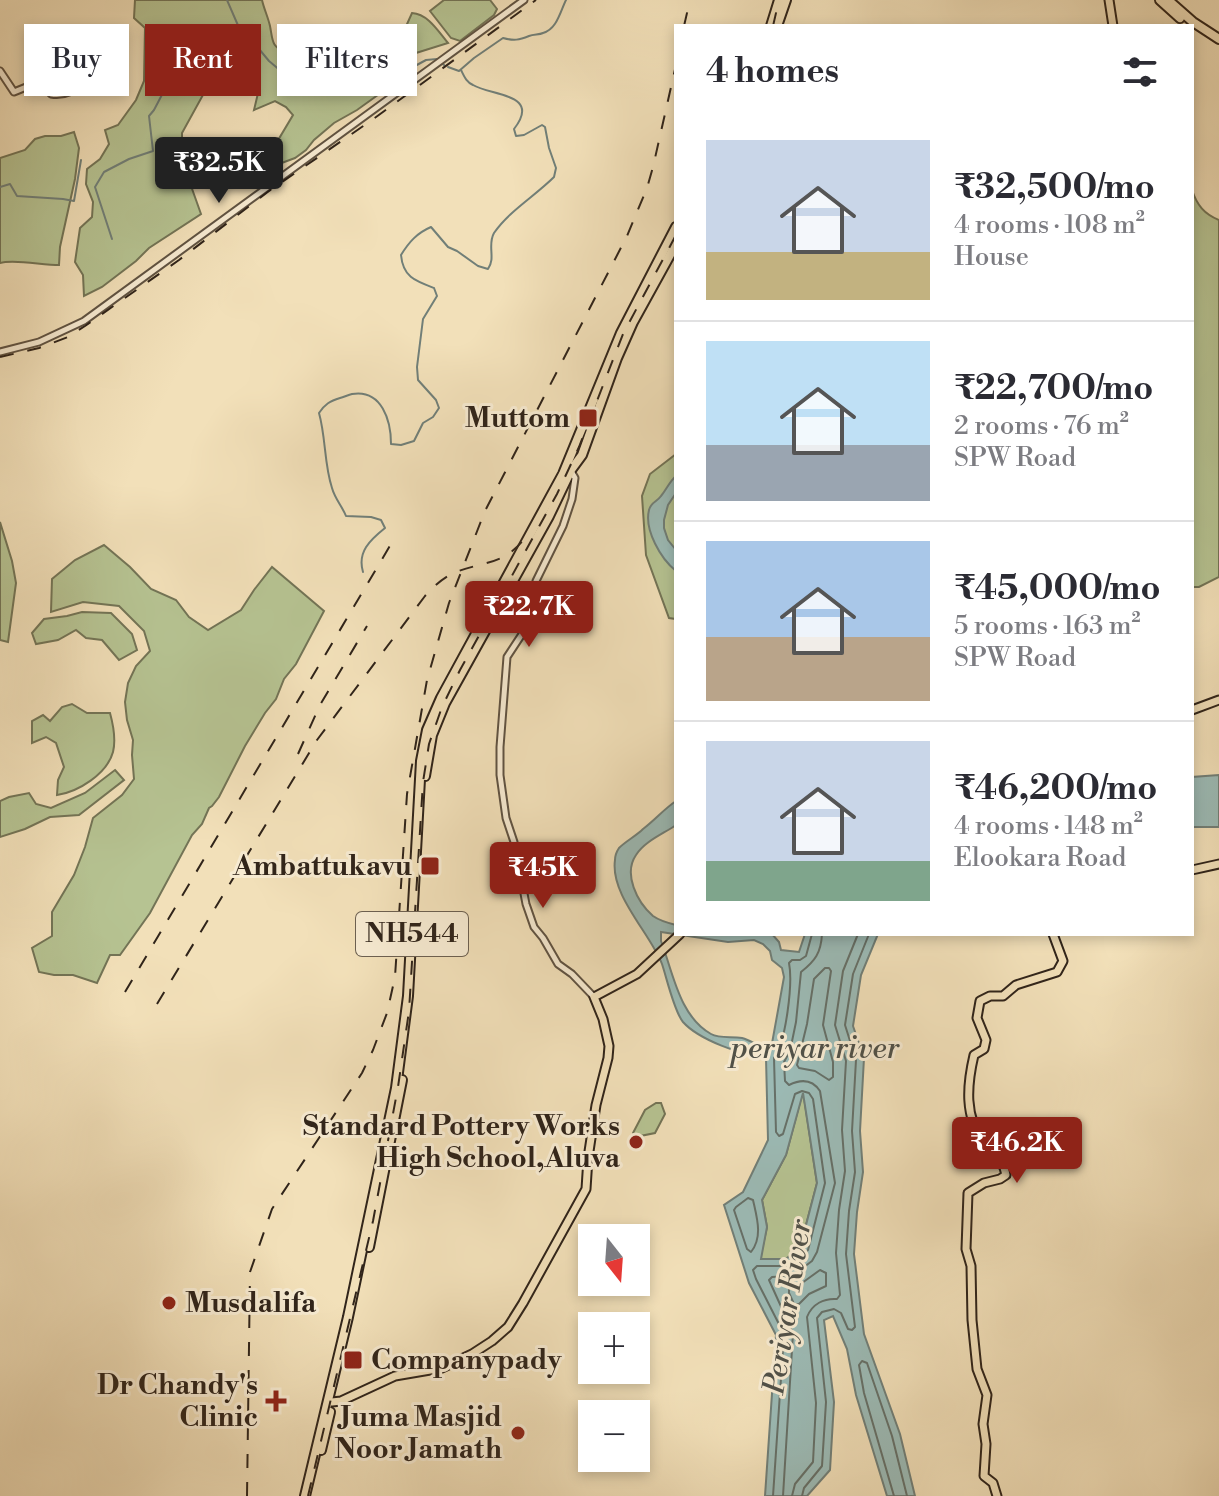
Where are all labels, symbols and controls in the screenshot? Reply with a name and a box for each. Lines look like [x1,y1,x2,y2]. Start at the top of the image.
chip: Buy [24,24,129,96]
chip: Rent [145,24,261,96]
chip: Filters [277,24,417,96]
icon: filters [1118,50,1162,94]
text: 4 homes [706,51,839,93]
pin: ₹32.5K [154,137,284,205]
text: ₹32.5K [173,147,265,179]
text: ₹32,500/mo [954,167,1155,209]
icon: home [770,172,866,268]
text: 4 rooms · 108 m² [954,209,1145,241]
text: House [954,241,1029,273]
text: ₹22,700/mo [954,368,1153,410]
icon: home [770,373,866,469]
place label: Muttom [465,401,571,436]
marker: Muttom [577,407,599,429]
text: 2 rooms · 76 m² [954,410,1129,442]
text: SPW Road [954,442,1076,474]
text: ₹45,000/mo [954,568,1160,610]
icon: home [770,573,866,669]
pin: ₹22.7K [464,581,594,649]
text: ₹22.7K [483,591,575,623]
text: 5 rooms · 163 m² [954,610,1141,642]
text: SPW Road [954,642,1076,674]
text: ₹46,200/mo [954,768,1157,810]
icon: home [770,773,866,869]
text: 4 rooms · 148 m² [954,810,1143,842]
pin: ₹45K [496,842,590,910]
text: Elookara Road [954,842,1126,874]
place label: Ambattukavu [232,849,412,884]
text: ₹45K [508,852,578,884]
marker: Ambattukavu [419,855,441,877]
road number: NH544 [356,912,468,956]
water label: periyar river [727,1030,900,1068]
place label: Standard Pottery Works High School,Aluva [303,1109,621,1176]
pin: ₹46.2K [952,1117,1082,1185]
text: ₹46.2K [970,1127,1064,1159]
marker: Standard Pottery Works High School,Aluva [627,1133,645,1151]
water label: Periyar River [755,1216,821,1398]
north arrow [578,1224,650,1296]
map controls [578,1224,650,1472]
place label: Musdalifa [185,1286,317,1321]
marker: Musdalifa [160,1294,178,1312]
button: + [578,1312,650,1384]
place label: Companypady [371,1343,562,1378]
marker: Companypady [342,1349,364,1371]
place label: Dr Chandy's Clinic [97,1368,258,1435]
marker: Dr Chandy's Clinic [265,1390,287,1412]
place label: Juma Masjid Noor Jamath [334,1400,502,1467]
button: − [578,1400,650,1472]
marker: Juma Masjid Noor Jamath [509,1424,527,1442]

